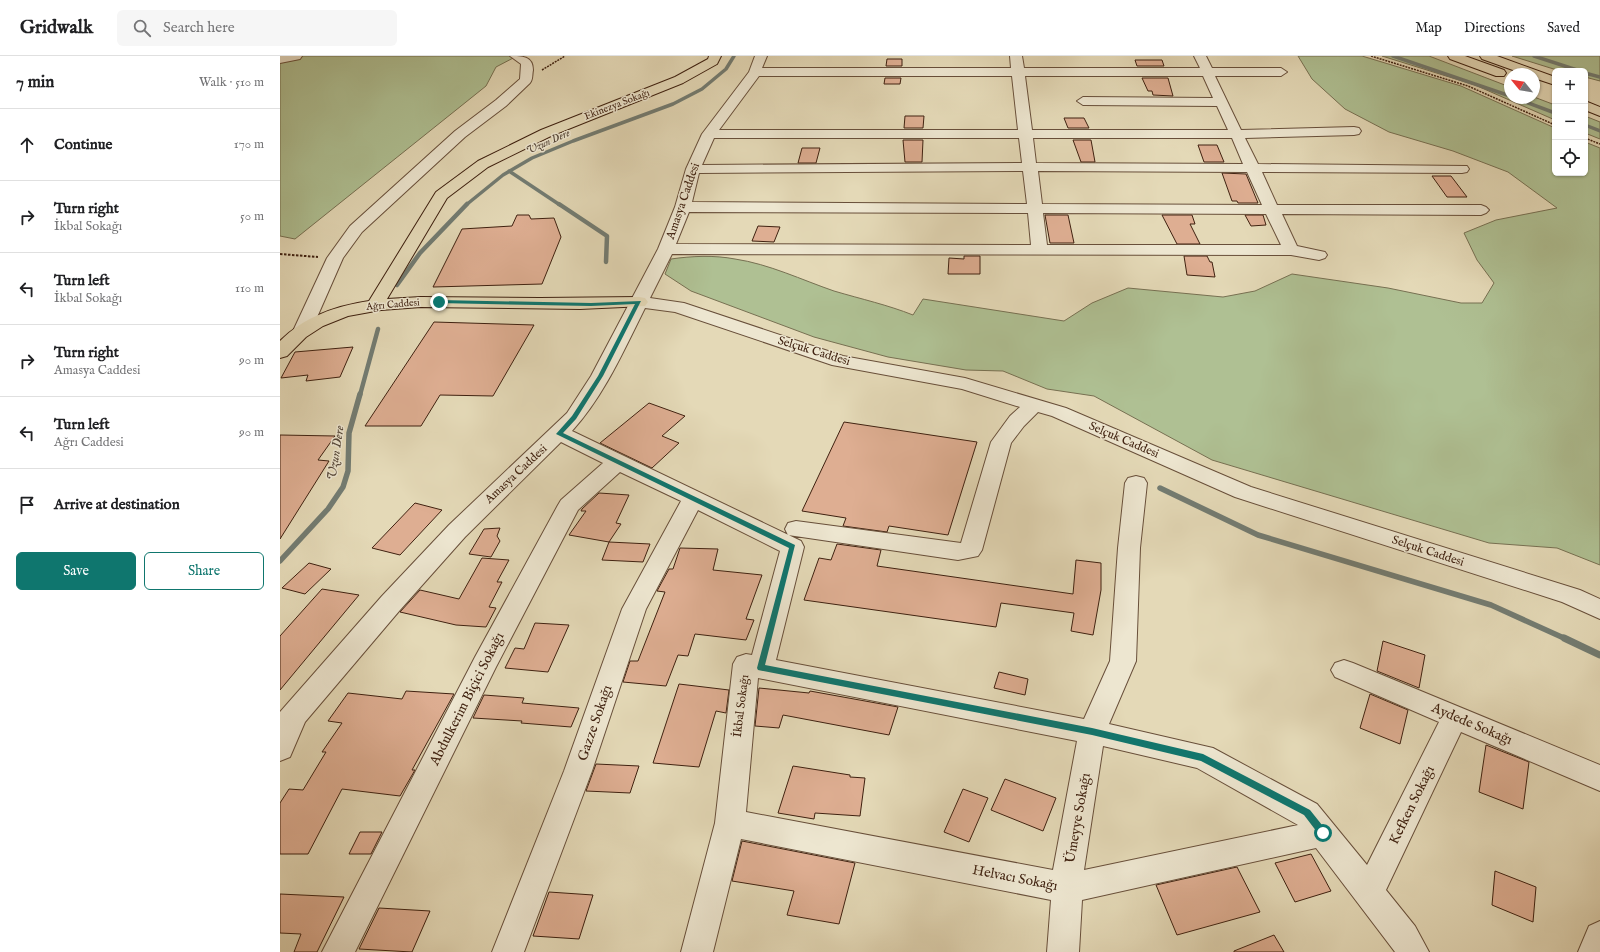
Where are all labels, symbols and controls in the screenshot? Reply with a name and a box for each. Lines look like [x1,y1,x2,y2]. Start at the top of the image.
search box [117,10,397,46]
text: Gridwalk [20,16,93,40]
icon: search [131,17,153,39]
text: Search here [163,18,235,37]
text: Map [1415,19,1442,37]
text: Directions [1464,19,1525,37]
text: Saved [1547,19,1580,37]
north arrow [1504,68,1540,104]
map controls [1552,68,1588,176]
button: + [1552,68,1588,104]
text: 7 min [16,72,54,93]
text: Walk · 510 m [199,74,264,91]
street label: Ekinezya Sokağı [582,86,652,123]
button: − [1552,104,1588,140]
water label: Uzun Dere [524,126,572,158]
icon: ahead [16,134,38,156]
text: Continue [54,135,112,154]
text: 170 m [234,136,264,153]
button: locate [1552,140,1588,176]
street label: Amasya Caddesi [663,161,703,242]
text: Turn right [54,199,119,218]
icon: right [16,206,38,228]
text: 50 m [240,208,264,225]
text: İkbal Sokağı [54,218,122,235]
text: Turn left [54,271,110,290]
icon: left [16,278,38,300]
text: 110 m [235,280,264,297]
text: İkbal Sokağı [54,290,122,307]
route end [430,293,448,311]
street label: Ağrı Caddesi [365,296,421,314]
street label: Selçuk Caddesi [776,333,852,369]
text: Turn right [54,343,119,362]
icon: right [16,350,38,372]
text: 90 m [239,352,264,369]
text: Amasya Caddesi [54,362,141,379]
text: Turn left [54,415,110,434]
street label: Selçuk Caddesi [1087,418,1161,462]
icon: left [16,422,38,444]
text: 90 m [239,424,264,441]
water label: Uzun Dere [323,424,349,482]
text: Ağrı Caddesi [54,434,124,451]
street label: Amasya Caddesi [481,441,550,507]
icon: arrive [16,494,38,516]
text: Arrive at destination [54,495,180,514]
street label: Selçuk Caddesi [1390,532,1466,570]
button: Save [16,552,136,590]
button: Share [144,552,264,590]
street label: Abdulkerim Biçici Sokağı [425,629,509,770]
street label: İkbal Sokağı [729,674,752,738]
street label: Gazze Sokağı [574,682,616,763]
street label: Aydede Sokağı [1428,699,1515,749]
street label: Kefken Sokağı [1385,762,1439,847]
street label: Ümeyye Sokağı [1060,771,1095,865]
route start [1314,824,1332,842]
street label: Helvacı Sokağı [971,861,1059,895]

